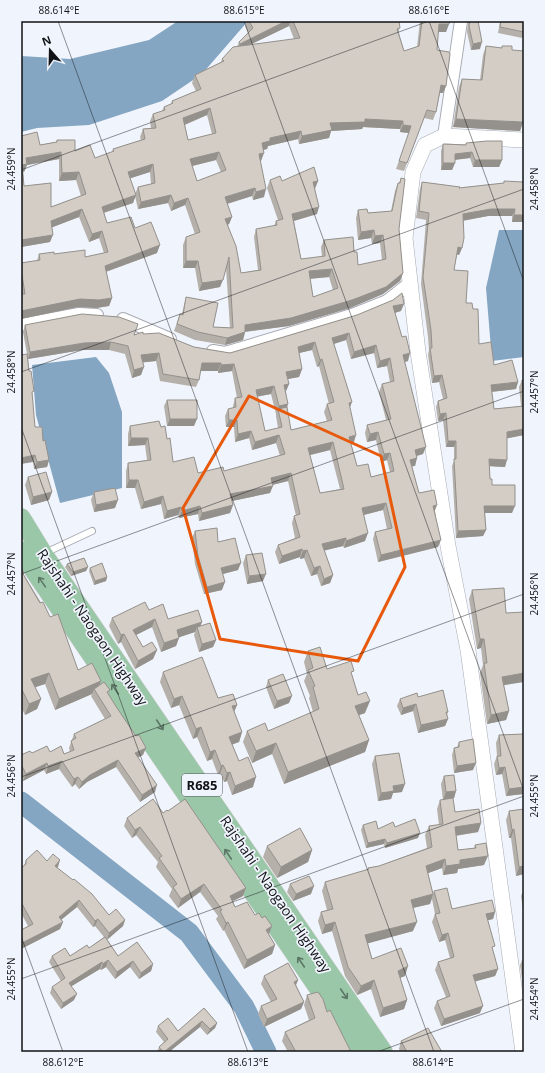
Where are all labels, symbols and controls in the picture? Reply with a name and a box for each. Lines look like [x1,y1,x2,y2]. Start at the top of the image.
text: 88.614°E [38,3,80,17]
text: 88.615°E [223,3,265,17]
text: 88.616°E [408,3,450,17]
north arrow [30,30,70,70]
text: N [40,32,53,49]
text: 24.459°N [4,147,18,191]
text: 24.458°N [527,167,541,211]
text: 24.458°N [4,350,18,394]
text: 24.457°N [527,370,541,414]
street label: Rajshahi - Naogaon Highway [33,545,153,710]
text: 24.457°N [4,552,18,596]
text: 24.456°N [527,572,541,616]
one-way arrow [38,577,46,588]
one-way arrow [111,684,119,695]
one-way arrow [156,719,164,730]
text: 24.456°N [4,754,18,798]
road number: R685 [182,774,222,796]
text: 24.455°N [527,774,541,818]
street label: Rajshahi - Naogaon Highway [216,812,336,977]
one-way arrow [224,849,232,860]
one-way arrow [297,956,305,967]
text: 24.455°N [4,957,18,1001]
text: 24.454°N [527,977,541,1021]
one-way arrow [340,988,348,999]
text: 88.612°E [42,1055,84,1069]
text: 88.613°E [227,1055,269,1069]
text: 88.614°E [412,1055,454,1069]

